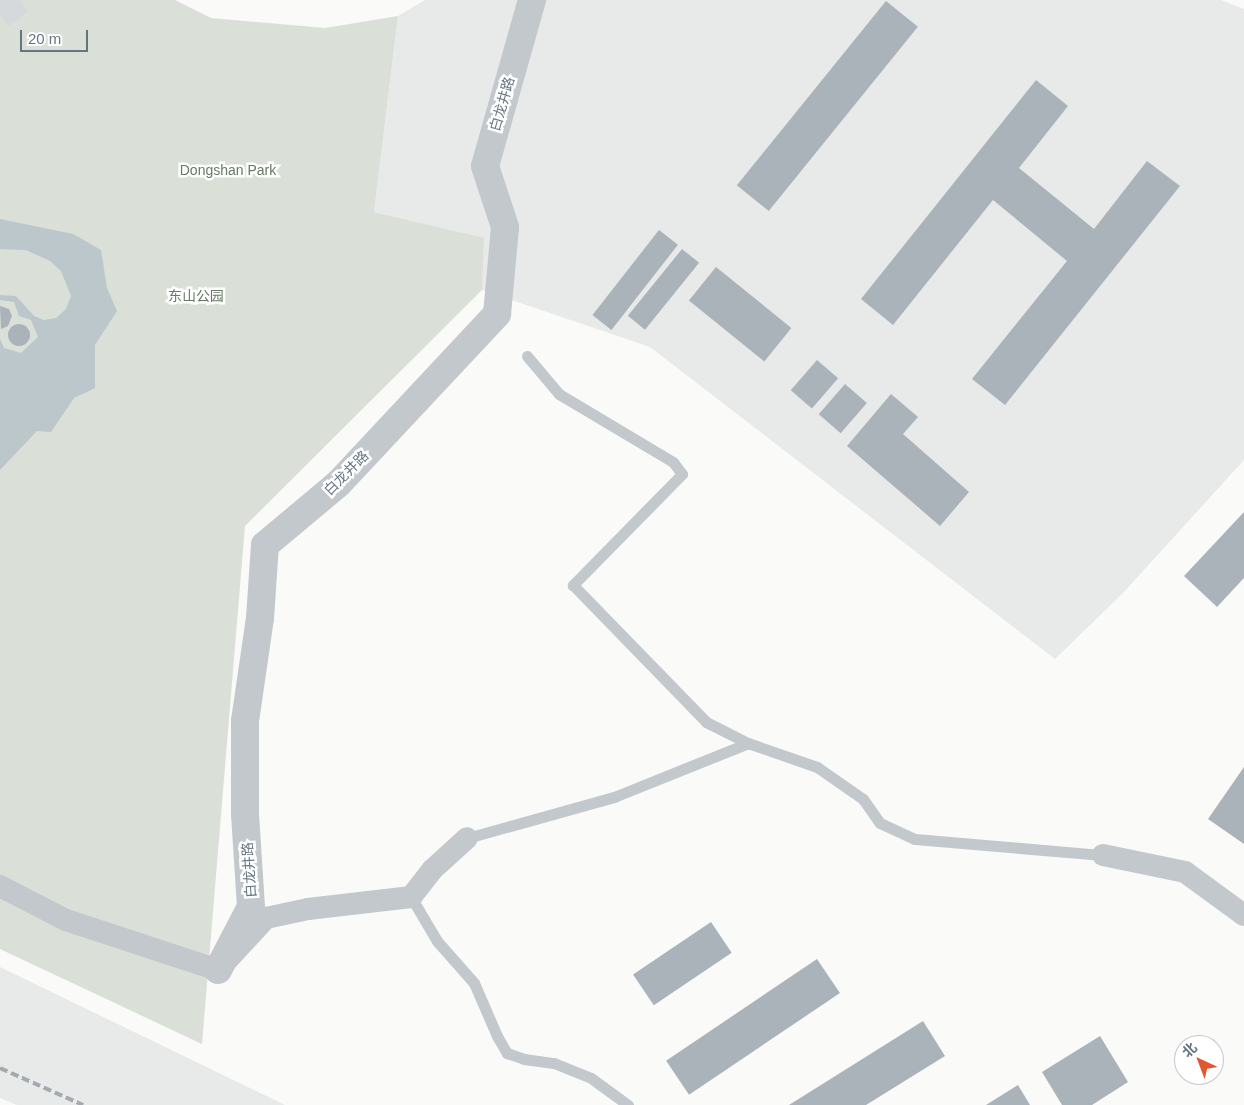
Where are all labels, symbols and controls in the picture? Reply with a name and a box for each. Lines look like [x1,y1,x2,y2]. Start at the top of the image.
scale bar [22,20,90,52]
text: 20 m [28,30,61,47]
street label: 白龙井路 [486,75,518,133]
park label: Dongshan Park [180,162,276,178]
park label: 东山公园 [168,288,224,304]
street label: 白龙井路 [320,447,372,499]
street label: 白龙井路 [239,841,259,899]
north arrow [1174,1035,1224,1085]
text: 北 [1179,1039,1200,1060]

